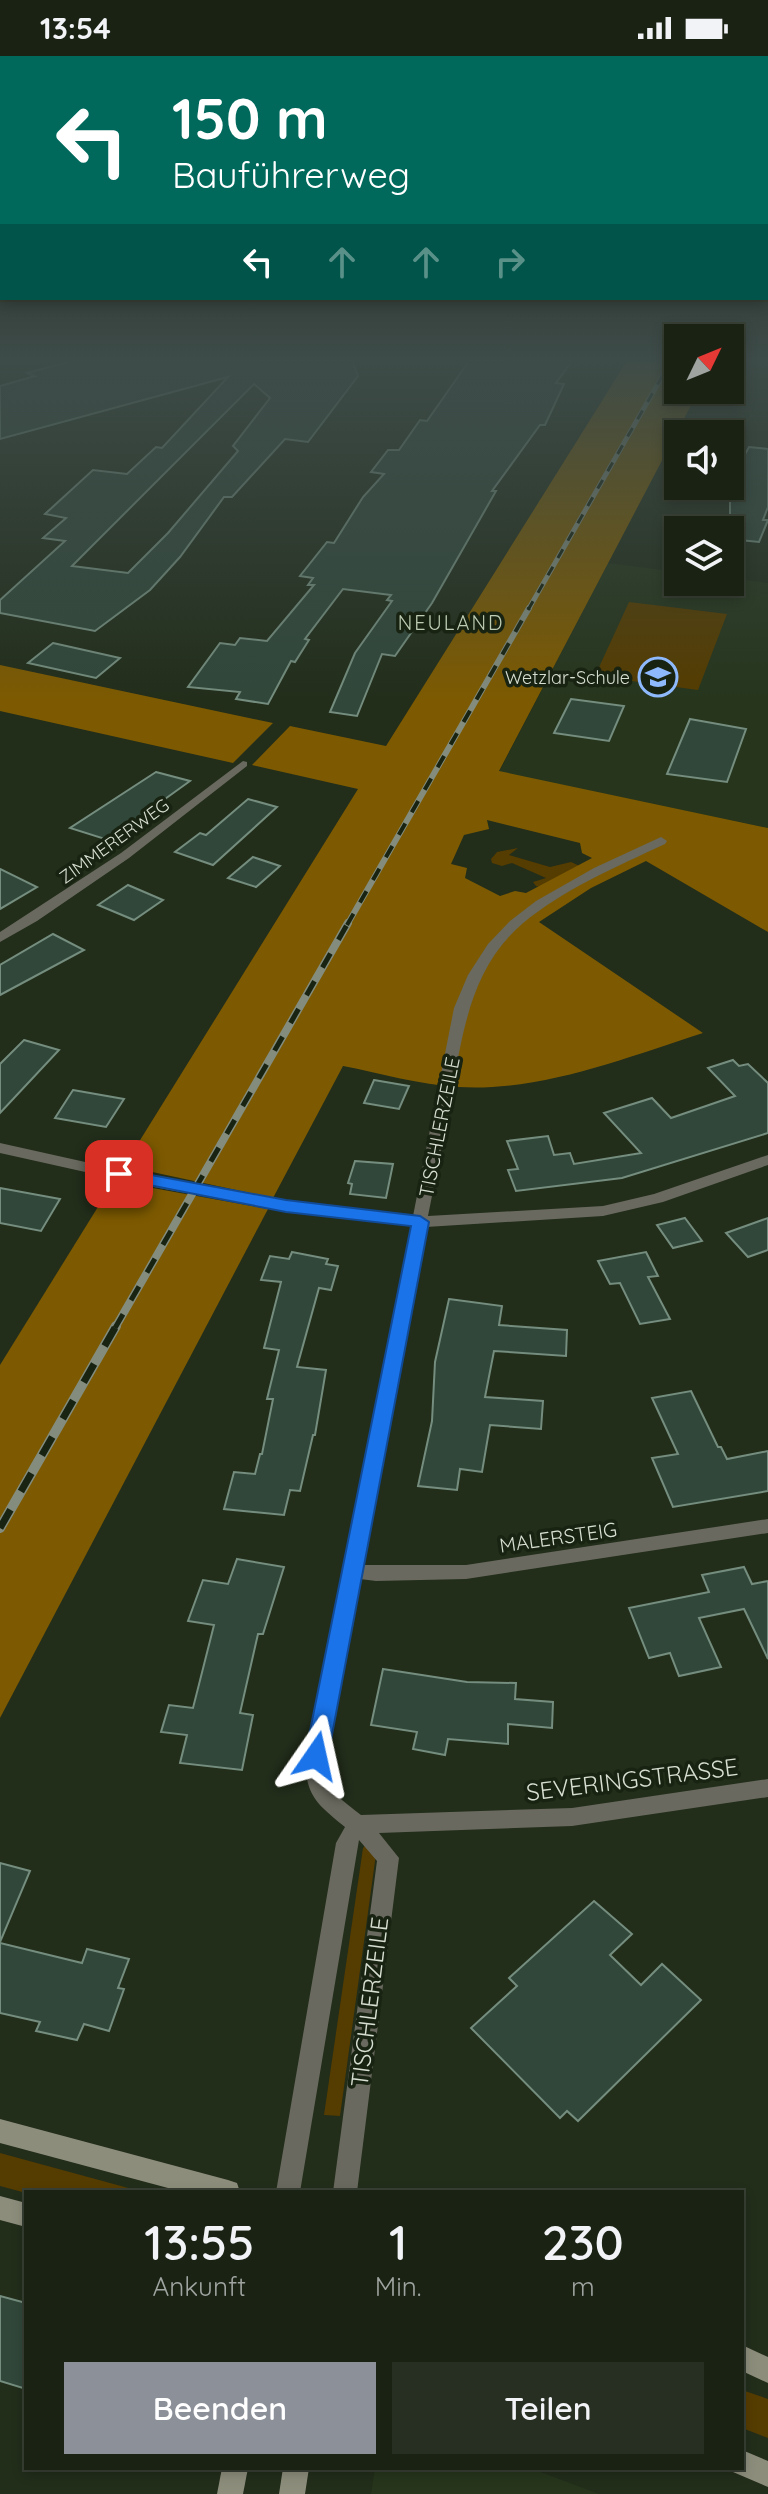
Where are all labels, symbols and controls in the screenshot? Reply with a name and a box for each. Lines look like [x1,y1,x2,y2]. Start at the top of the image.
text: 13:54 [40,9,111,47]
text: 150 m [172,83,328,153]
icon: left [40,88,144,192]
text: Bauführerweg [172,152,410,197]
icon: left [236,240,280,284]
icon: ahead [320,240,364,284]
icon: ahead [404,240,448,284]
icon: right [488,240,532,284]
north arrow [664,324,744,404]
map controls [664,324,744,596]
button: sound [664,420,744,500]
button: layers [664,516,744,596]
district label: NEULAND [398,610,504,635]
school or university icon: Wetzlar-Schule [637,656,679,698]
place label: Wetzlar-Schule [505,666,630,689]
street label: ZIMMERERWEG [54,793,174,889]
street label: TISCHLERZEILE [413,1055,465,1199]
pin [85,1140,153,1208]
icon: arrive [97,1152,141,1196]
street label: MALERSTEIG [498,1516,618,1558]
position arrow [274,1714,358,1798]
street label: SEVERINGSTRASSE [524,1751,740,1807]
street label: TISCHLERZEILE [344,1915,394,2089]
text: 13:55 [144,2212,254,2272]
text: 1 [389,2212,407,2272]
text: 230 [542,2212,624,2272]
text: Ankunft [152,2270,246,2303]
text: Min. [375,2270,422,2303]
text: m [571,2270,595,2303]
button: Beenden [64,2362,376,2454]
button: Teilen [392,2362,704,2454]

